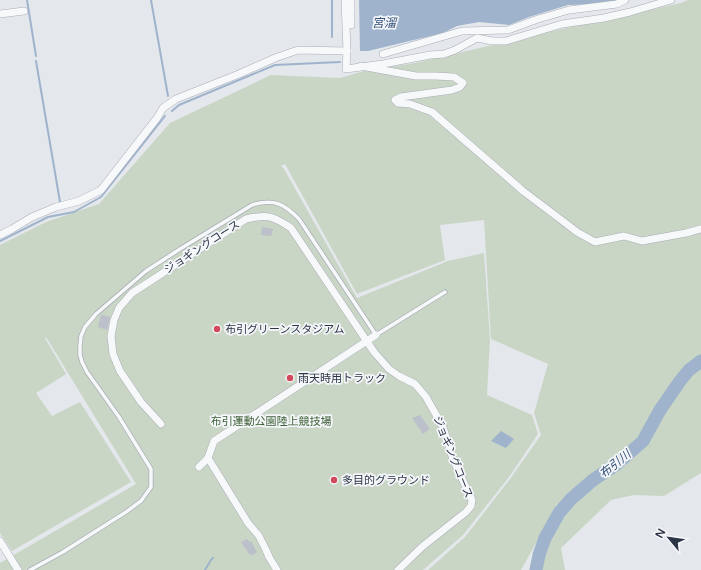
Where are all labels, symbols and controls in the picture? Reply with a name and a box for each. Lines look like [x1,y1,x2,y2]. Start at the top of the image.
water label: 宮溜 [372,16,398,30]
street label: ジョギングコース [162,218,242,276]
place label: 布引グリーンスタジアム [225,323,344,336]
marker: 布引グリーンスタジアム [212,324,222,334]
place label: 雨天時用トラック [298,372,386,385]
marker: 雨天時用トラック [285,373,295,383]
street label: ジョギングコース [431,414,475,500]
park label: 布引運動公園陸上競技場 [211,415,332,428]
water label: 布引川 [597,446,635,481]
place label: 多目的グラウンド [342,474,430,487]
marker: 多目的グラウンド [329,475,339,485]
north arrow [649,518,689,558]
text: N [653,526,669,540]

